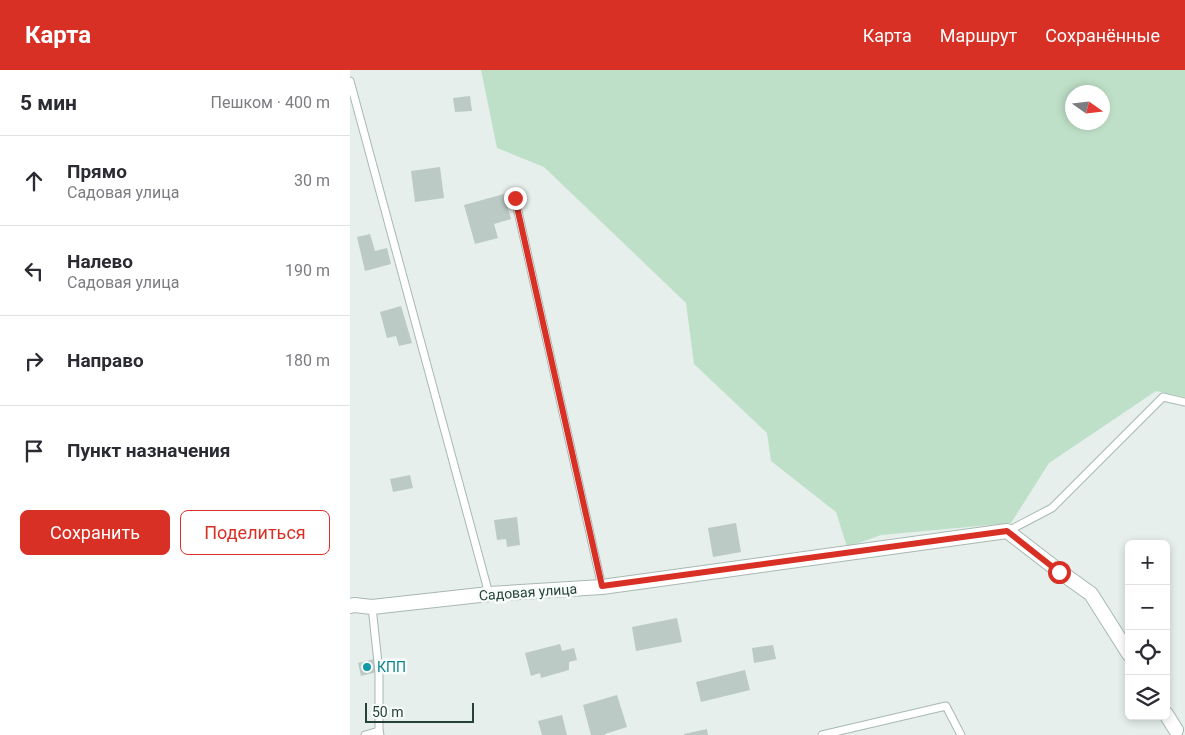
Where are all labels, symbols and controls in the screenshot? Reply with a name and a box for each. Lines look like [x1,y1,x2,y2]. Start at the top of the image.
text: Карта [25,21,91,49]
text: Карта [863,25,912,46]
text: Маршрут [940,25,1017,46]
text: Сохранённые [1045,25,1160,46]
north arrow [1065,85,1110,130]
text: 5 мин [20,91,77,115]
text: Пешком · 400 m [211,93,330,112]
text: Прямо [67,160,127,183]
icon: ahead [20,167,48,195]
text: 30 m [294,171,330,190]
text: Садовая улица [67,183,179,202]
route end [504,187,527,210]
text: Налево [67,250,133,273]
icon: left [20,257,48,285]
text: 190 m [285,261,330,280]
text: Садовая улица [67,273,179,292]
icon: right [20,347,48,375]
text: Направо [67,349,144,372]
text: 180 m [285,351,330,370]
icon: arrive [20,437,48,465]
text: Пункт назначения [67,439,230,462]
button: Сохранить [20,510,170,555]
button: Поделиться [180,510,330,555]
map controls [1125,540,1170,720]
button: + [1125,540,1170,585]
route start [1048,561,1071,584]
street label: Садовая улица [478,581,578,603]
button: − [1125,585,1170,630]
button: locate [1125,630,1170,675]
place label: КПП [377,659,406,675]
marker: КПП [361,661,373,673]
button: layers [1125,675,1170,720]
scale bar [365,700,474,723]
text: 50 m [372,704,404,720]

